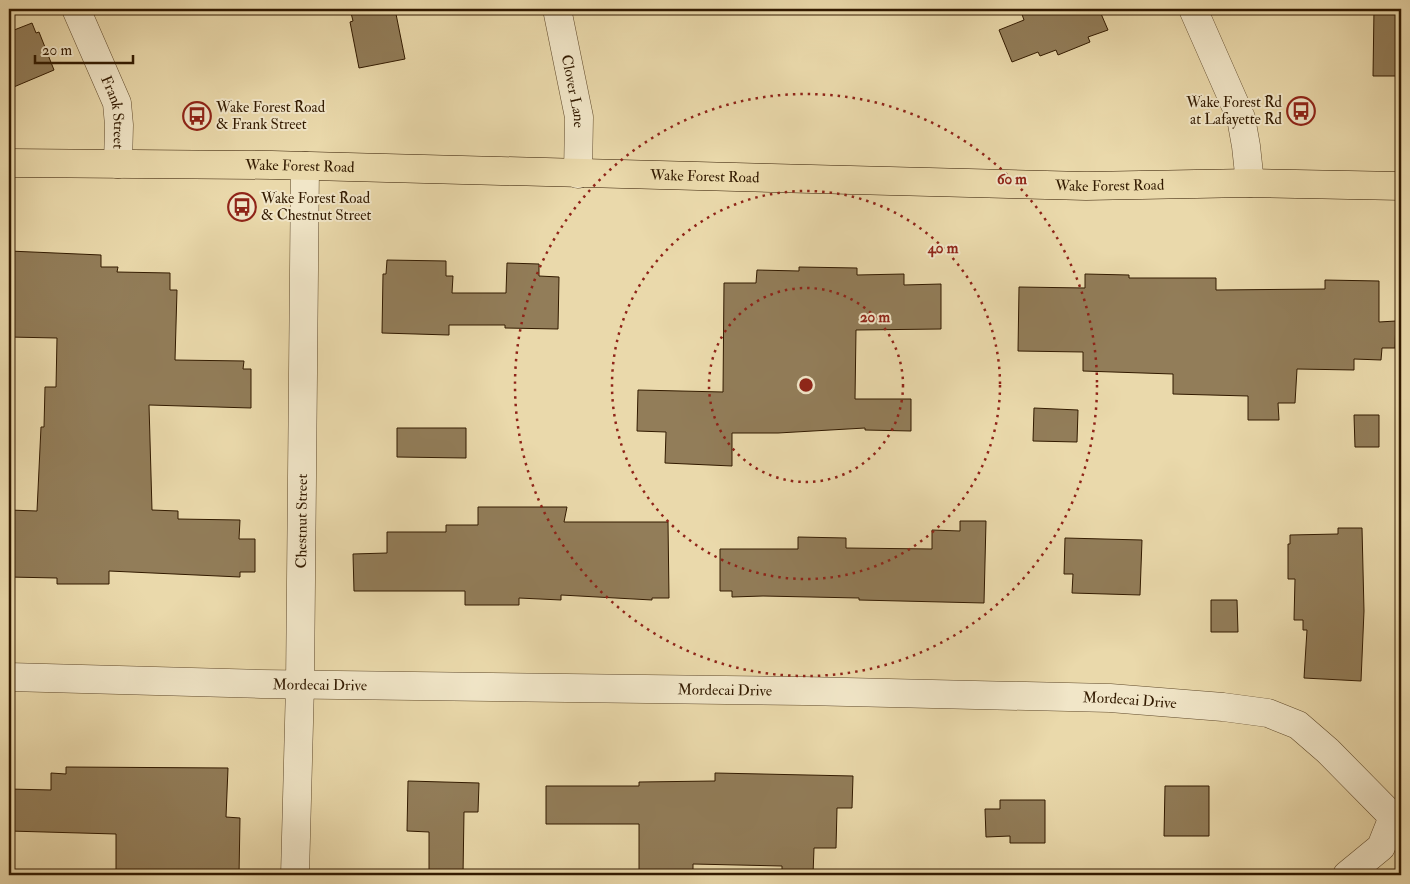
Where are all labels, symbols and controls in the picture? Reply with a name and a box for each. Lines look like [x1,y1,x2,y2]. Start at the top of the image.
scale bar [35,32,132,64]
text: 20 m [42,41,72,60]
street label: Clover Lane [557,53,588,128]
street label: Frank Street [96,73,128,149]
place label: Wake Forest Rd at Lafayette Rd [1185,93,1283,129]
bus stop icon: Wake Forest Rd at Lafayette Rd [1286,96,1316,126]
place label: Wake Forest Road & Frank Street [215,98,326,134]
bus stop icon: Wake Forest Road & Frank Street [182,101,212,131]
street label: Wake Forest Road [244,156,355,177]
street label: Wake Forest Road [649,166,760,188]
text: 60 m [997,170,1027,189]
street label: Wake Forest Road [1054,176,1165,196]
place label: Wake Forest Road & Chestnut Street [260,189,371,225]
bus stop icon: Wake Forest Road & Chestnut Street [227,192,257,222]
text: 40 m [927,239,959,258]
text: 20 m [860,308,890,327]
centre of rings [797,376,815,394]
street label: Chestnut Street [292,473,312,569]
street label: Mordecai Drive [273,675,367,695]
street label: Mordecai Drive [678,680,772,701]
street label: Mordecai Drive [1082,688,1177,713]

